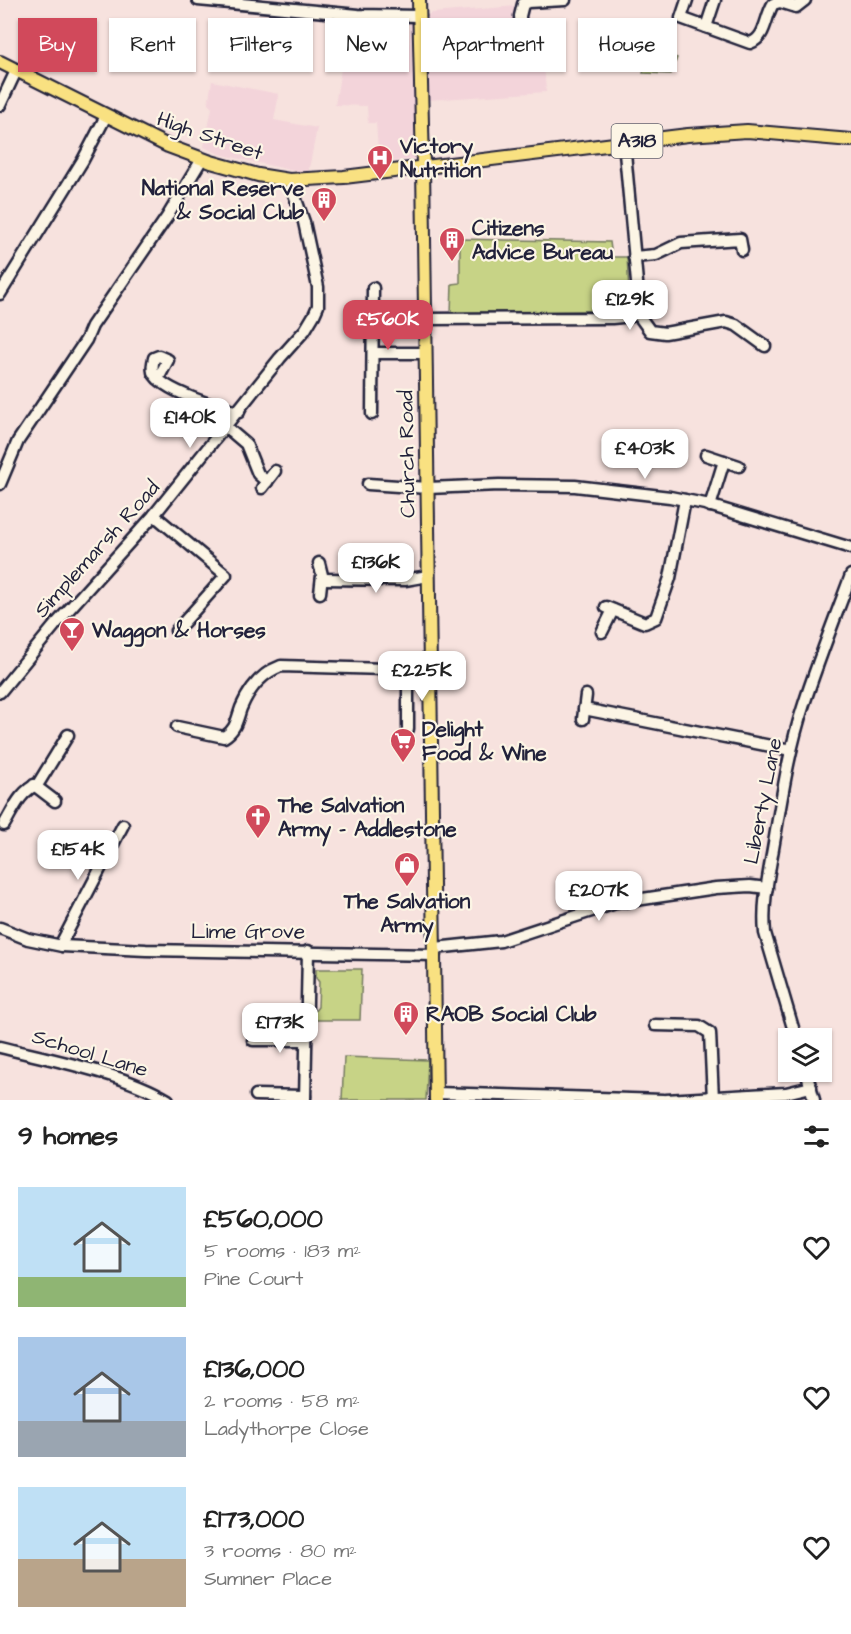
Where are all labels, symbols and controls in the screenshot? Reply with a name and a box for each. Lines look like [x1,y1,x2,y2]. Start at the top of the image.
chip: Buy [18,18,97,72]
chip: Rent [109,18,196,72]
chip: Filters [208,18,313,72]
chip: New [325,18,409,72]
chip: Apartment [421,18,566,72]
chip: House [578,18,677,72]
street label: High Street [152,104,267,170]
road number: A318 [612,124,662,158]
place label: Victory Nutrition [399,132,482,185]
hospital icon: Victory Nutrition [365,143,395,181]
place label: National Reserve & Social Club [142,174,305,227]
building icon: National Reserve & Social Club [309,185,339,223]
place label: Citizens Advice Bureau [472,214,614,267]
building icon: Citizens Advice Bureau [437,225,467,263]
pin: £129K [588,280,672,331]
text: £129K [606,285,654,313]
pin: £560K [346,300,430,351]
text: £560K [357,305,419,333]
street label: Church Road [391,390,423,518]
pin: £140K [148,398,232,449]
text: £140K [164,403,216,431]
pin: £403K [603,429,687,480]
text: £403K [615,434,675,462]
street label: Simplemarsh Road [27,474,167,625]
pin: £136K [334,543,418,594]
text: £136K [352,548,400,576]
bar icon: Waggon & Horses [57,615,87,653]
place label: Waggon & Horses [91,616,266,647]
pin: £225K [380,651,464,702]
text: £225K [392,656,452,684]
place label: Delight Food & Wine [422,715,547,768]
supermarket icon: Delight Food & Wine [388,726,418,764]
street label: Liberty Lane [737,735,791,867]
place label: The Salvation Army - Addlestone [277,791,457,847]
church icon: The Salvation Army - Addlestone [243,802,273,840]
pin: £154K [36,830,120,881]
text: £154K [51,835,105,863]
shop icon: The Salvation Army [392,850,422,888]
pin: £207K [557,871,641,922]
text: £207K [569,876,629,904]
place label: The Salvation Army [343,887,471,943]
street label: Lime Grove [191,917,305,946]
building icon: RAOB Social Club [391,999,421,1037]
place label: RAOB Social Club [426,1000,597,1029]
pin: £173K [238,1003,322,1054]
text: £173K [256,1008,304,1036]
street label: School Lane [29,1022,151,1084]
map controls [778,1028,832,1082]
button: layers [778,1028,832,1082]
text: 9 homes [18,1118,118,1154]
icon: filters [800,1120,833,1153]
text: £560,000 [204,1201,323,1237]
icon: home [66,1211,138,1283]
icon: heart [800,1231,833,1264]
text: 5 rooms · 183 m² [204,1237,361,1265]
text: Pine Court [204,1265,303,1293]
text: £136,000 [204,1351,305,1387]
icon: home [66,1361,138,1433]
icon: heart [800,1381,833,1414]
text: 2 rooms · 58 m² [204,1387,360,1415]
text: Ladythorpe Close [204,1415,369,1443]
text: £173,000 [204,1501,304,1537]
icon: home [66,1511,138,1583]
icon: heart [800,1531,833,1564]
text: 3 rooms · 80 m² [204,1537,357,1565]
text: Sumner Place [204,1565,332,1593]

